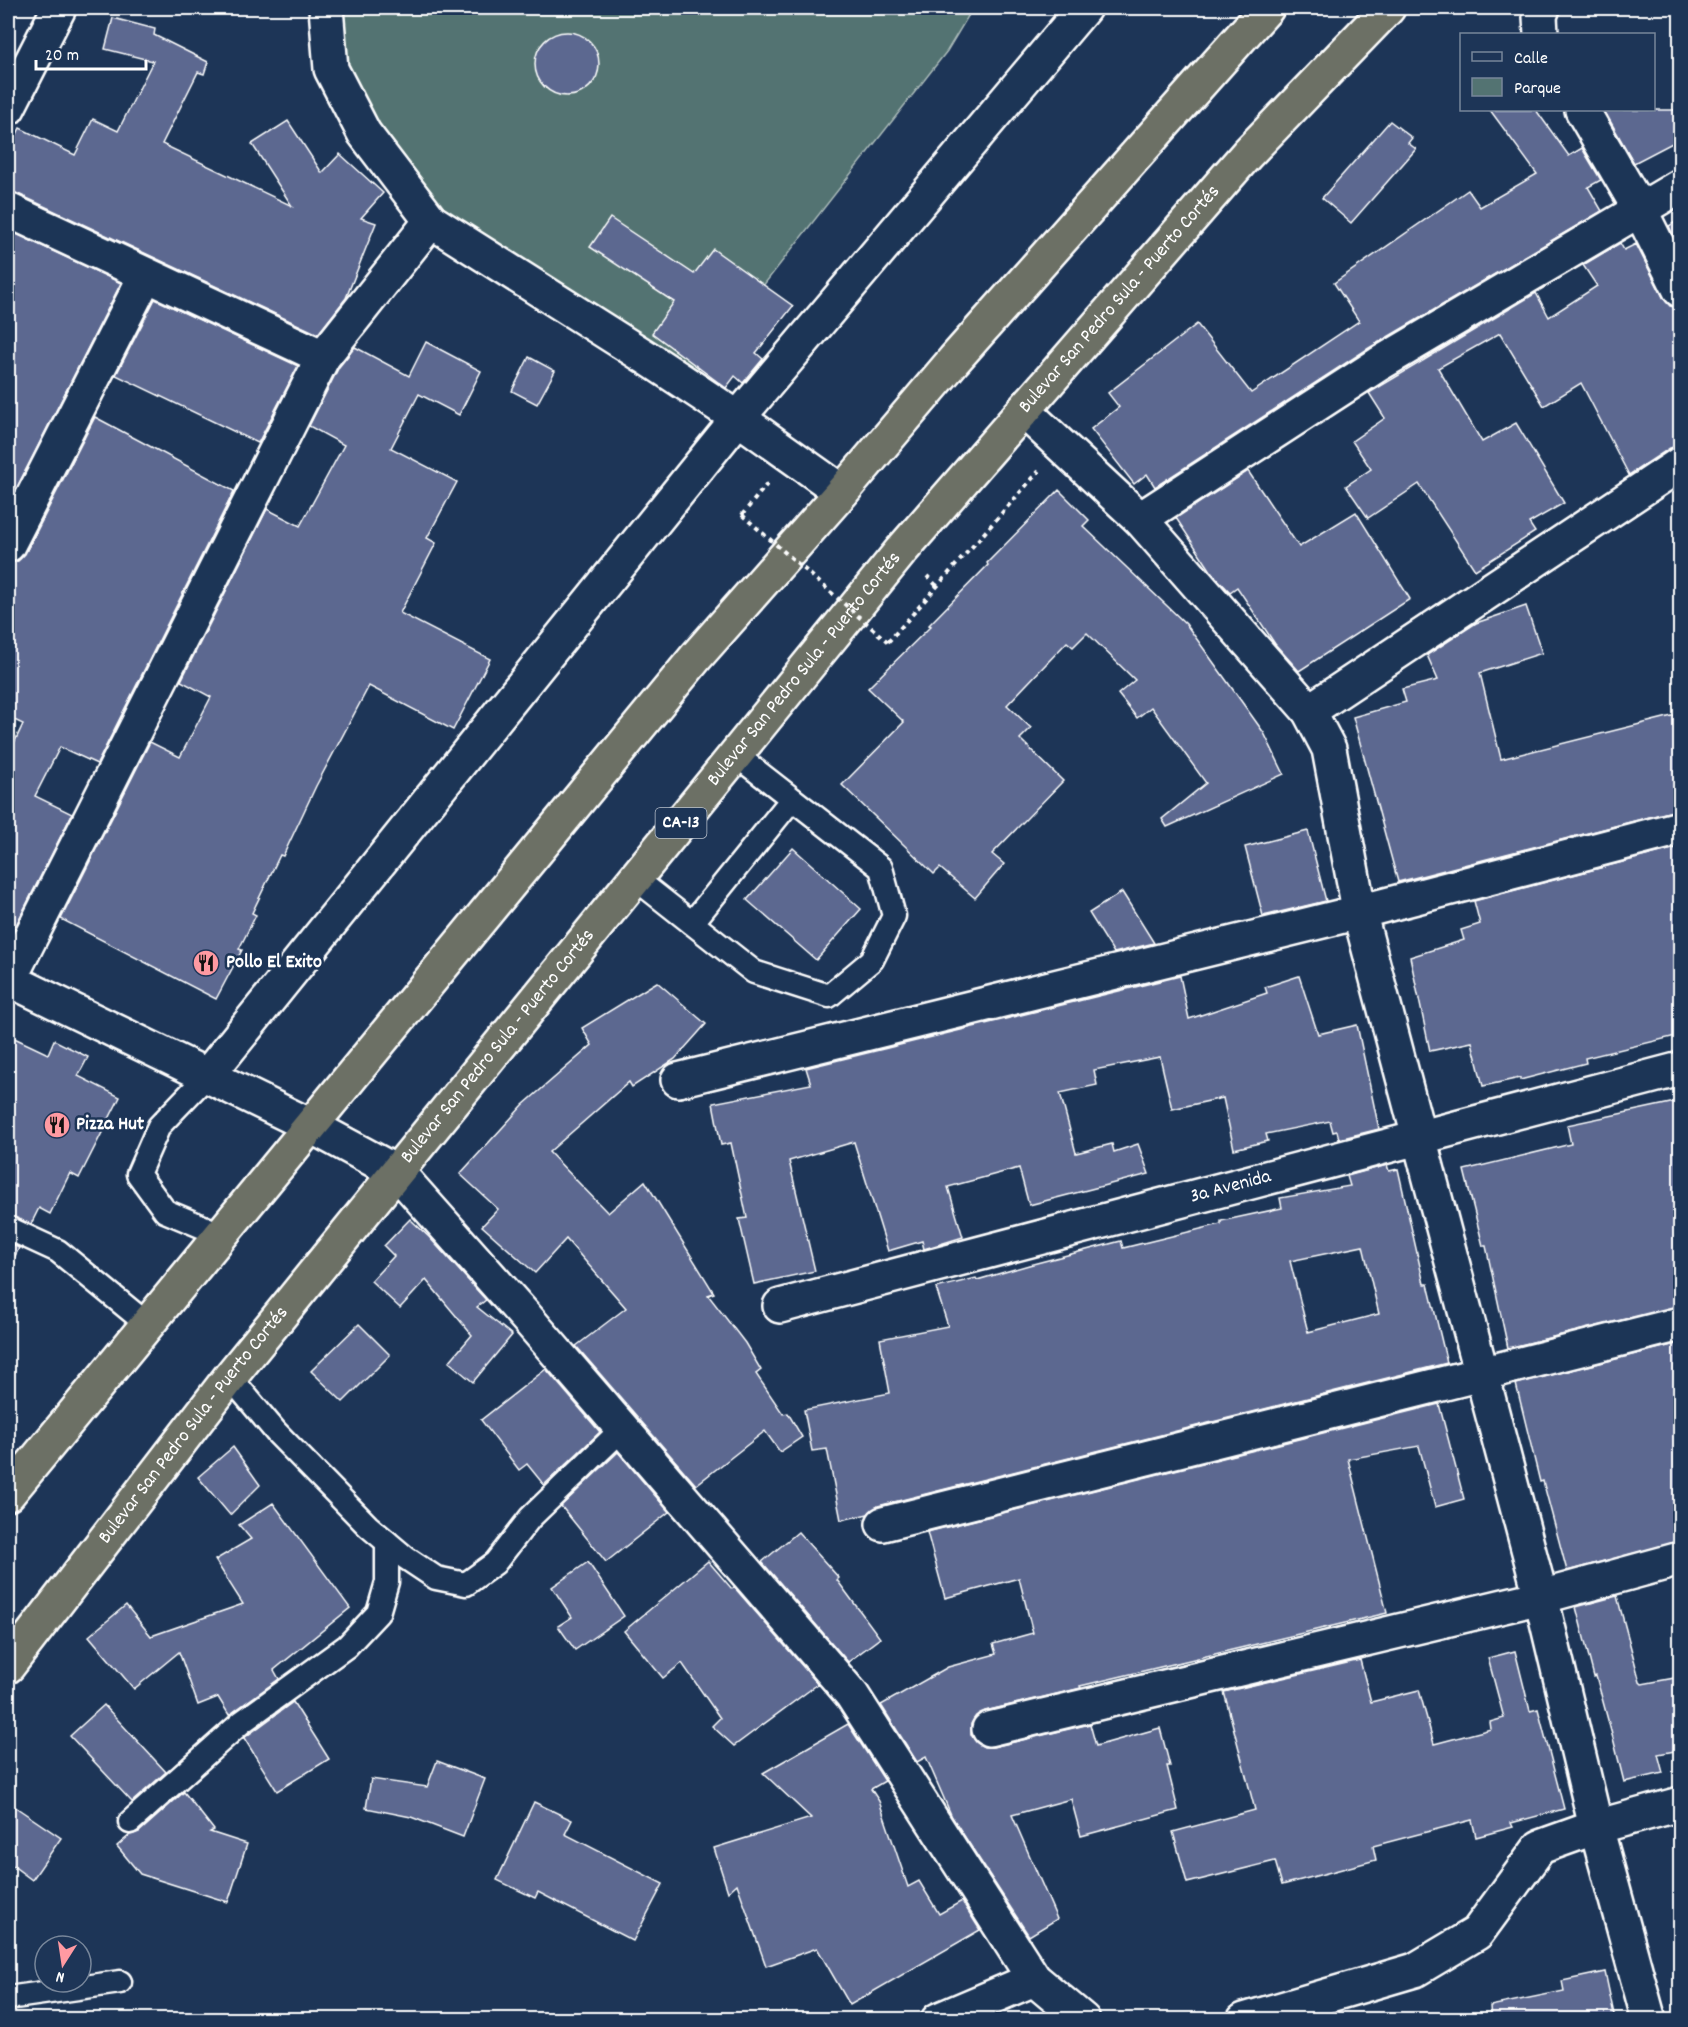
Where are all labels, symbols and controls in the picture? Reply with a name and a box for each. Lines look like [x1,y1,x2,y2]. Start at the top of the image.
scale bar [36,33,146,71]
legend [1460,33,1655,111]
text: 20 m [45,44,79,69]
text: Calle [1514,47,1548,72]
text: Parque [1514,77,1561,102]
street label: Bulevar San Pedro Sula - Puerto Cortés [1013,179,1227,420]
street label: Bulevar San Pedro Sula - Puerto Cortés [701,546,909,793]
road number: CA-13 [656,808,706,838]
street label: Bulevar San Pedro Sula - Puerto Cortés [395,923,602,1170]
restaurant icon: Pollo El Exito [191,948,221,978]
place label: Pollo El Exito [226,949,322,977]
restaurant icon: Pizza Hut [42,1110,72,1140]
place label: Pizza Hut [76,1111,145,1139]
street label: 3a Avenida [1187,1163,1275,1211]
street label: Bulevar San Pedro Sula - Puerto Cortés [92,1301,296,1550]
north arrow [33,1934,93,1994]
text: N [54,1964,67,1988]

